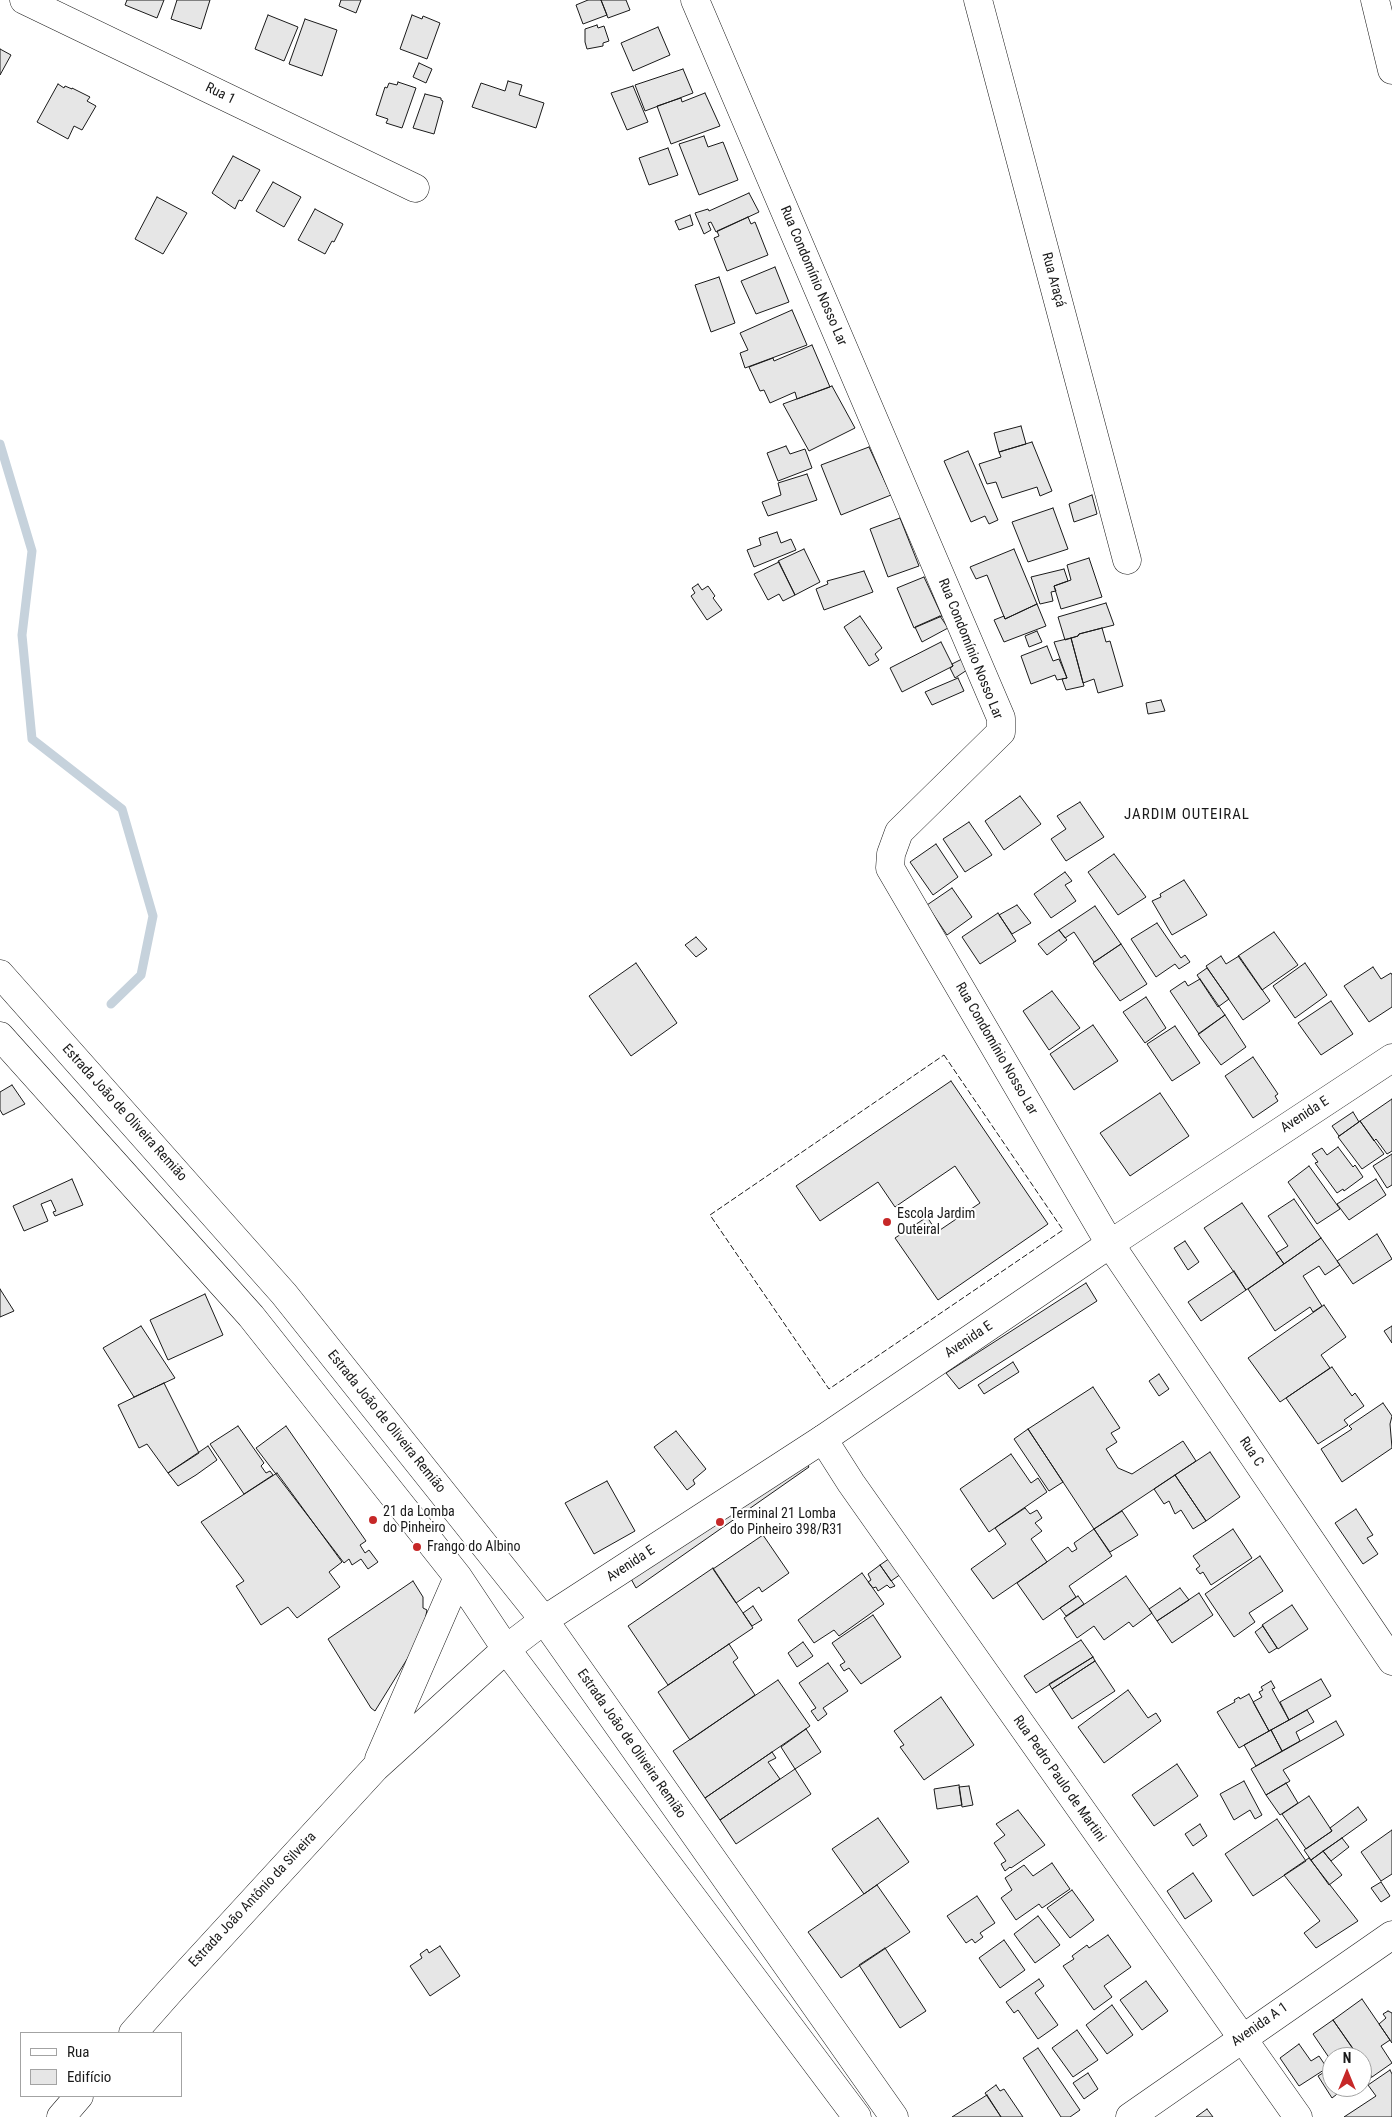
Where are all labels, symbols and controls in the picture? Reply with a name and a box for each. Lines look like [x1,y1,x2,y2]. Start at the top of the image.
street label: Rua 1 [202,80,238,108]
street label: Rua Condomínio Nosso Lar [776,204,850,348]
street label: Rua Araçá [1038,251,1068,309]
street label: Rua Condomínio Nosso Lar [934,576,1006,722]
district label: JARDIM OUTEIRAL [1122,806,1252,824]
street label: Rua Condomínio Nosso Lar [951,980,1041,1118]
street label: Estrada João de Oliveira Remião [58,1041,190,1185]
street label: Avenida E [1278,1093,1332,1137]
place label: Escola Jardim Outeiral [897,1206,975,1238]
marker: Escola Jardim Outeiral [881,1216,893,1228]
street label: Avenida E [942,1318,996,1362]
street label: Estrada João de Oliveira Remião [323,1347,449,1497]
street label: Rua C [1235,1434,1267,1470]
place label: 21 da Lomba do Pinheiro [383,1504,455,1536]
place label: Terminal 21 Lomba do Pinheiro 398/R31 [730,1506,843,1538]
marker: 21 da Lomba do Pinheiro [367,1514,379,1526]
marker: Terminal 21 Lomba do Pinheiro 398/R31 [714,1516,726,1528]
place label: Frango do Albino [427,1539,521,1555]
marker: Frango do Albino [411,1541,423,1553]
street label: Avenida E [604,1542,658,1586]
street label: Estrada João de Oliveira Remião [573,1666,689,1822]
street label: Rua Pedro Paulo de Martini [1009,1713,1109,1845]
street label: Estrada João Antônio da Silveira [186,1829,320,1971]
street label: Avenida A 1 [1228,1999,1292,2051]
legend [20,2032,182,2097]
text: Rua [67,2043,89,2061]
north arrow [1322,2047,1372,2097]
text: N [1343,2050,1351,2066]
text: Edifício [67,2068,111,2086]

